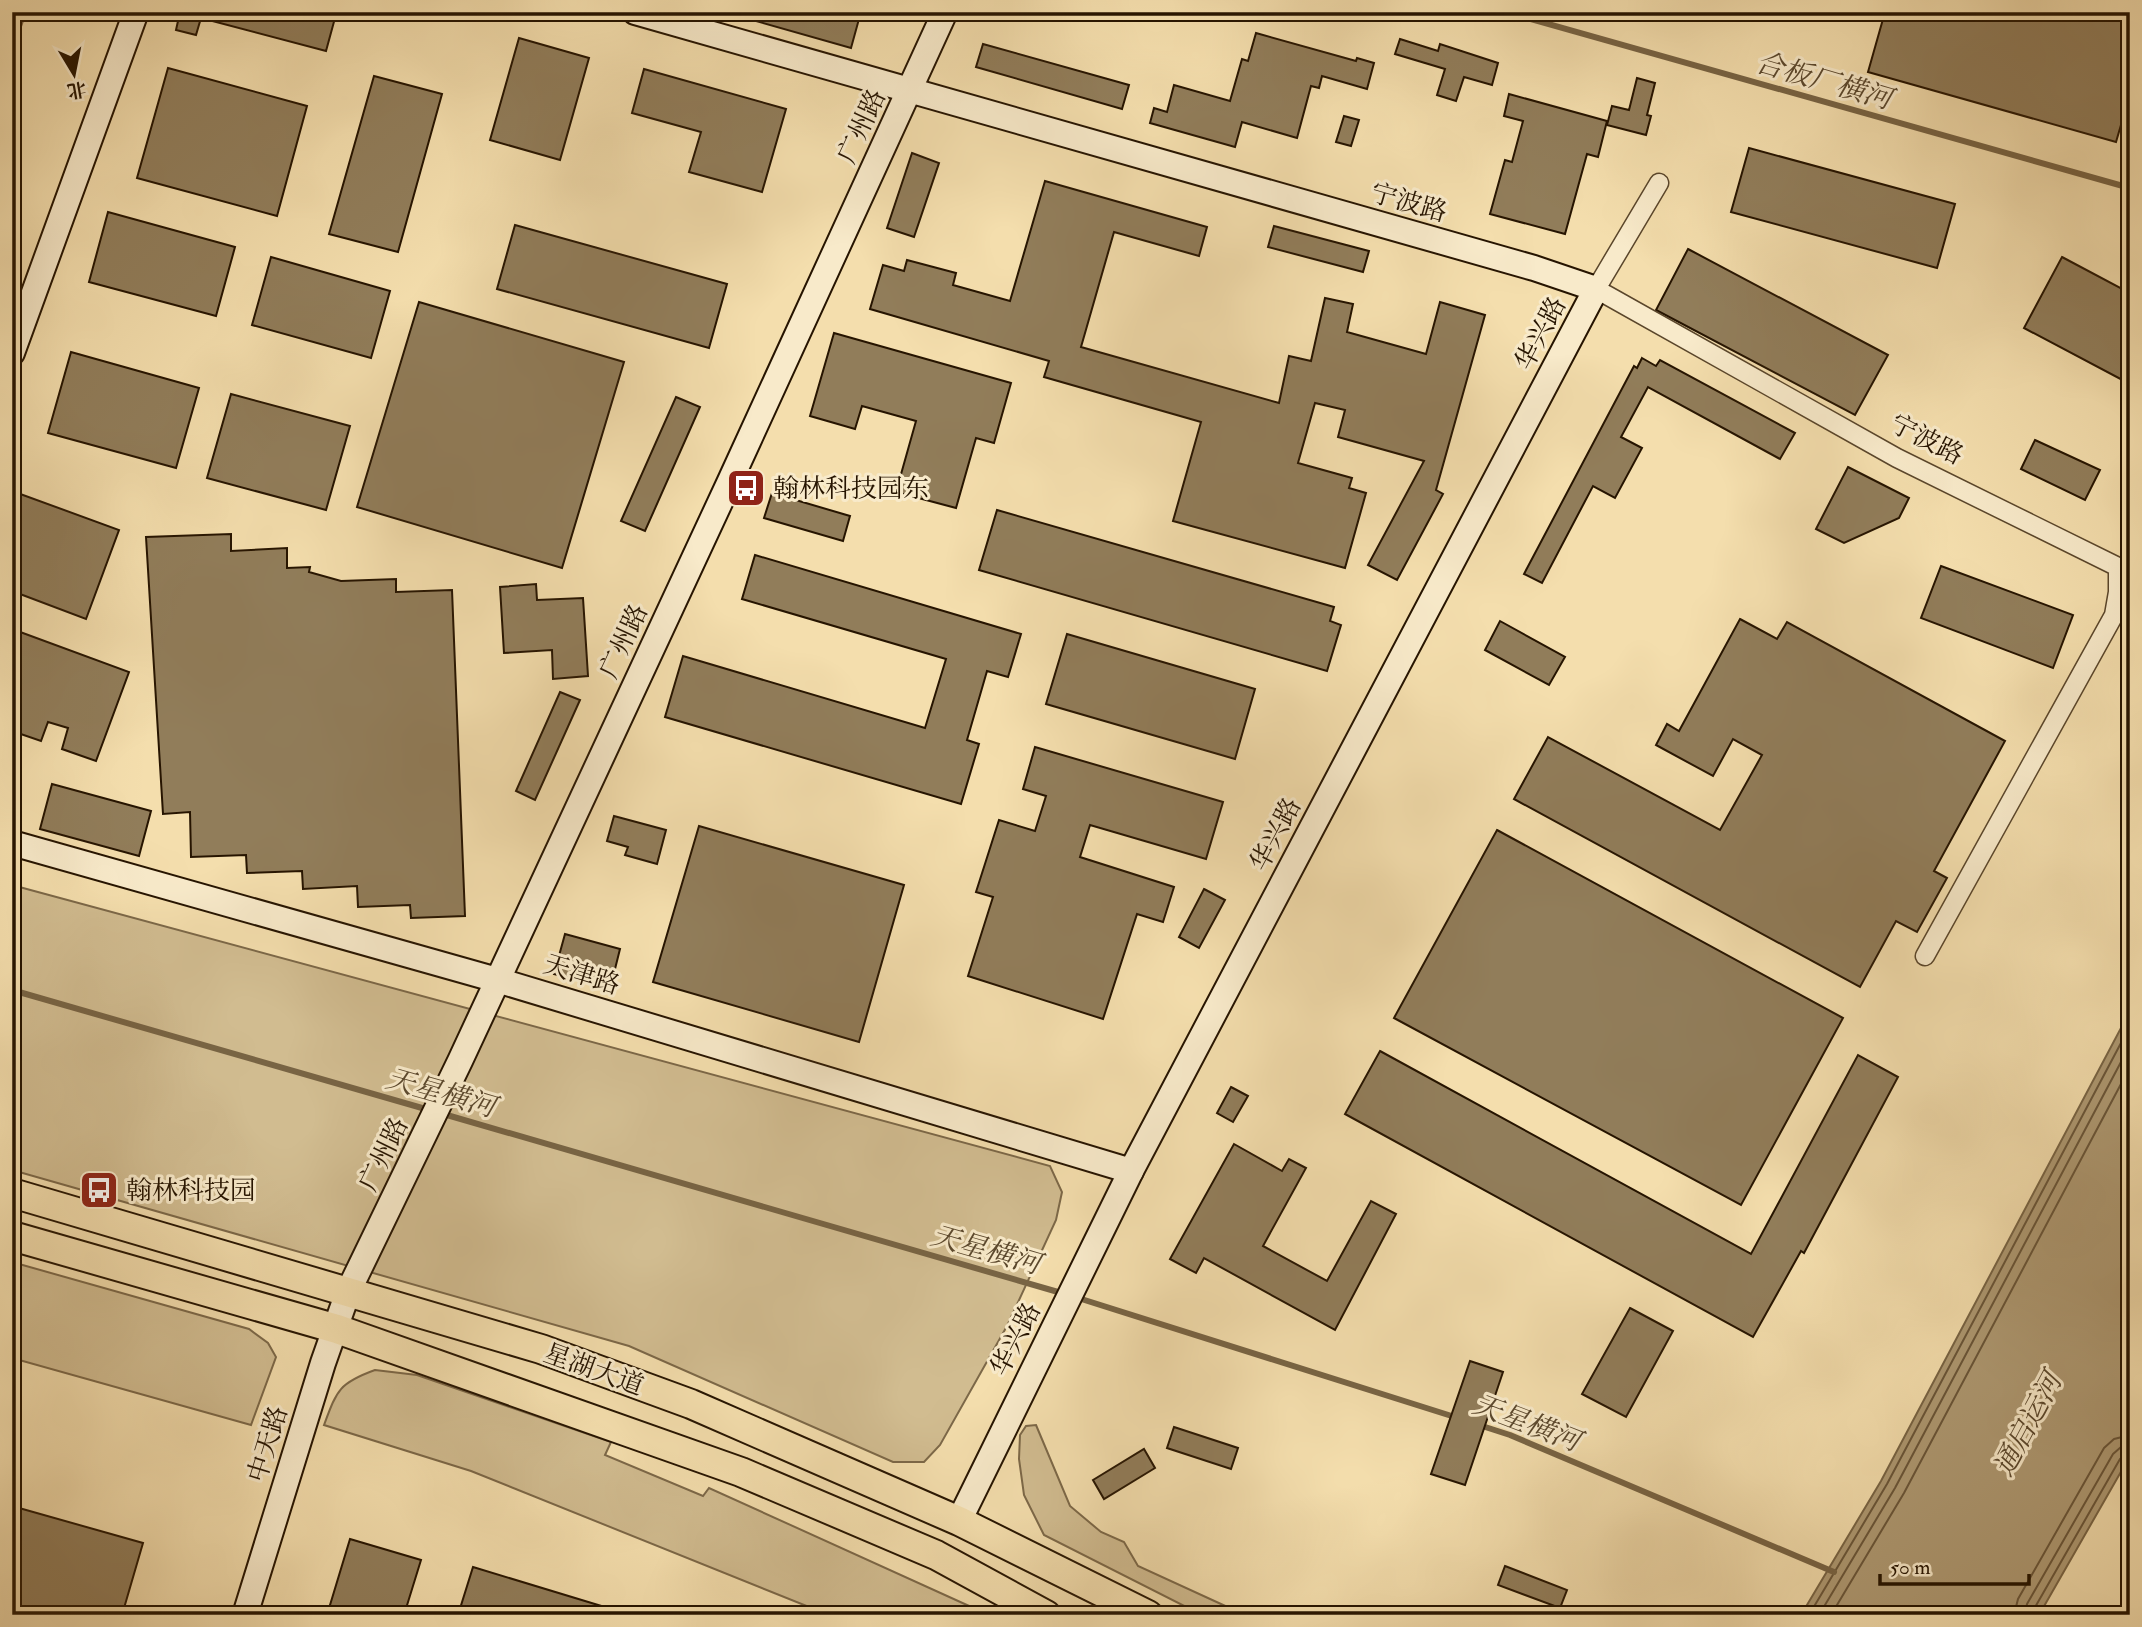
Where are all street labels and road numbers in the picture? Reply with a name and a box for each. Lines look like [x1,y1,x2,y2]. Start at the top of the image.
street label: 广州路 [831,84,893,169]
street label: 宁波路 [1367,177,1451,229]
street label: 华兴路 [1508,292,1573,375]
street label: 宁波路 [1885,408,1969,472]
street label: 广州路 [593,599,655,684]
street label: 华兴路 [1243,793,1308,876]
street label: 天津路 [540,948,624,1002]
street label: 广州路 [352,1112,415,1197]
street label: 华兴路 [984,1297,1048,1381]
street label: 星湖大道 [539,1337,648,1403]
street label: 中天路 [241,1402,295,1486]

